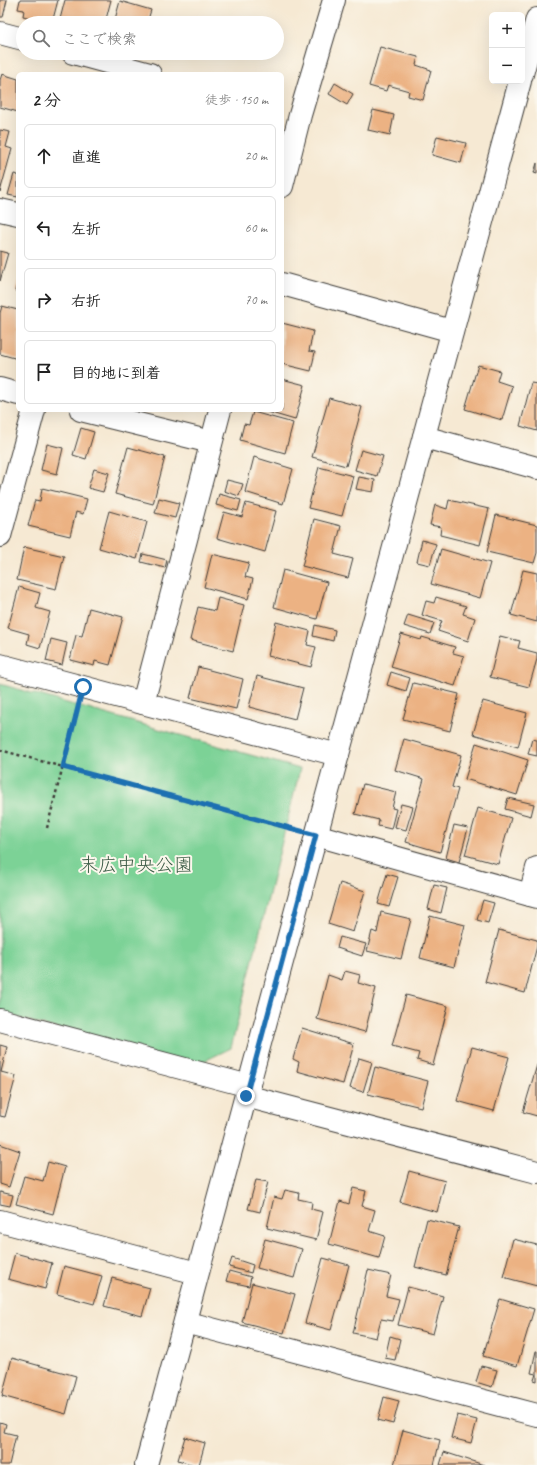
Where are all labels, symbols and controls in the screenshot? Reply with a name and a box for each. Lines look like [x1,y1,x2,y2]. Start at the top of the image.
map controls [489,12,525,84]
button: + [489,12,525,48]
search box [16,16,284,60]
icon: search [30,27,52,49]
text: ここで検索 [62,30,137,49]
button: − [489,48,525,84]
text: 2 分 [32,90,61,111]
text: 徒歩 · 150 m [205,92,268,108]
icon: ahead [33,145,55,167]
text: 直進 [71,148,101,167]
text: 20 m [245,148,267,164]
icon: left [33,217,55,239]
text: 左折 [71,220,101,239]
text: 60 m [245,220,267,236]
icon: right [33,289,55,311]
text: 右折 [71,292,101,311]
text: 70 m [245,292,267,308]
icon: arrive [33,361,55,383]
text: 目的地に到着 [71,364,161,383]
route start [74,678,92,696]
park label: 末広中央公園 [79,853,193,877]
route end [237,1087,255,1105]

